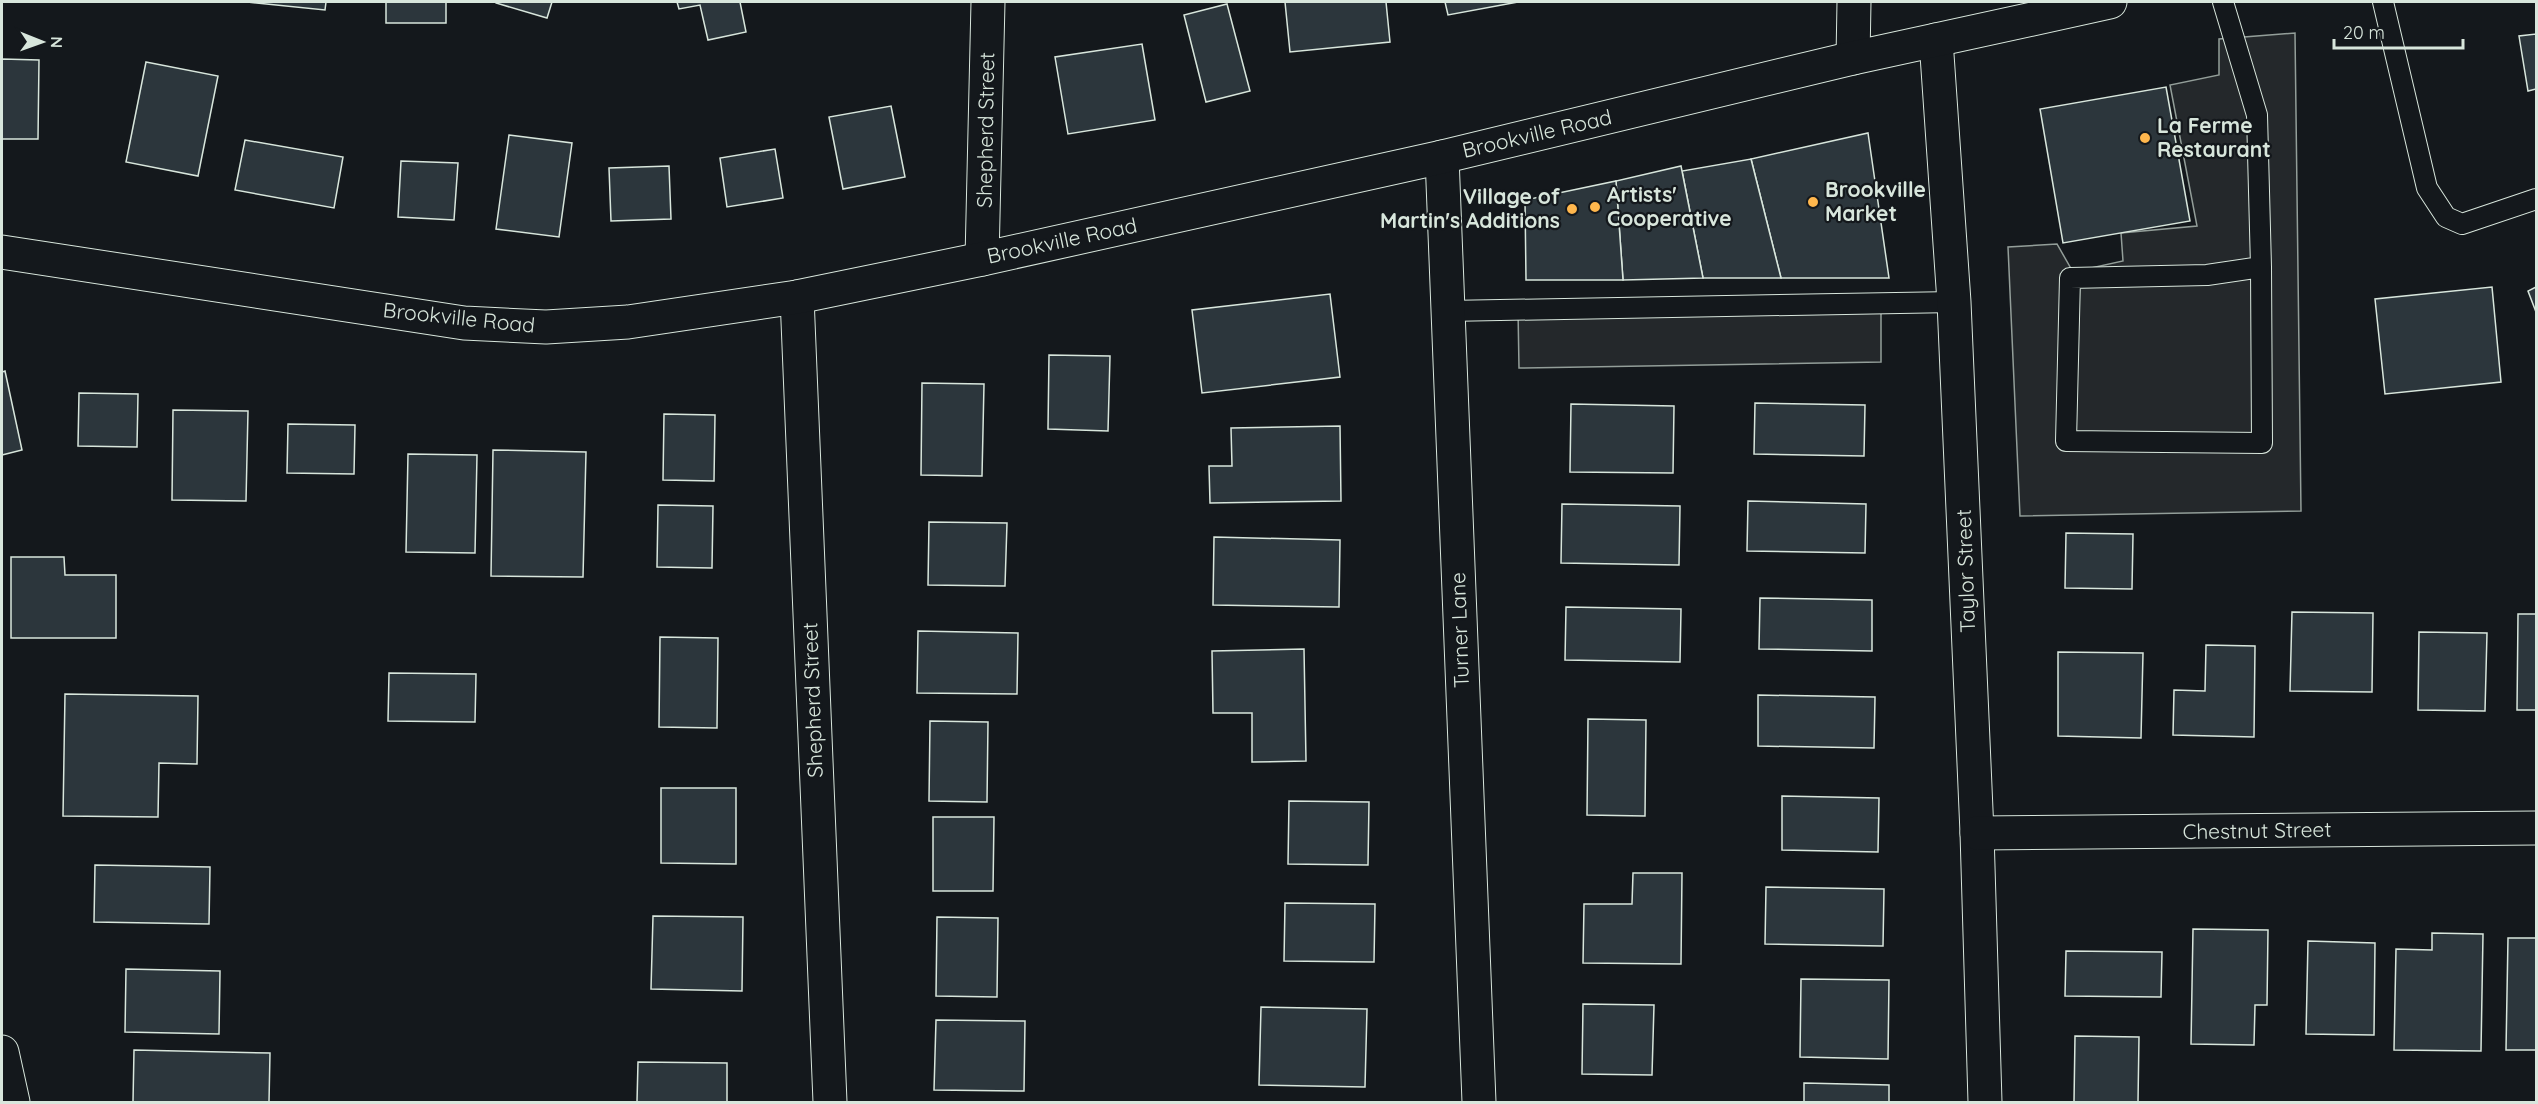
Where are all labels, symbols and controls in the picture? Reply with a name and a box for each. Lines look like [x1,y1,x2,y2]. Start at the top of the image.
north arrow [12,12,72,72]
scale bar [2334,12,2463,50]
text: 20 m [2343,21,2385,44]
text: N [47,36,67,48]
street label: Shepherd Street [971,52,999,208]
street label: Brookville Road [1459,103,1614,163]
place label: La Ferme Restaurant [2157,112,2271,162]
marker: La Ferme Restaurant [2138,131,2152,145]
place label: Brookville Market [1825,176,1926,226]
place label: Artists' Cooperative [1607,181,1732,231]
place label: Village of Martin's Additions [1380,183,1561,233]
marker: Brookville Market [1806,195,1820,209]
marker: Artists' Cooperative [1588,200,1602,214]
marker: Village of Martin's Additions [1565,202,1579,216]
street label: Brookville Road [984,211,1139,269]
street label: Brookville Road [382,296,536,338]
street label: Taylor Street [1950,509,1980,633]
street label: Turner Lane [1444,572,1474,688]
street label: Shepherd Street [796,622,828,778]
street label: Chestnut Street [2182,816,2332,844]

